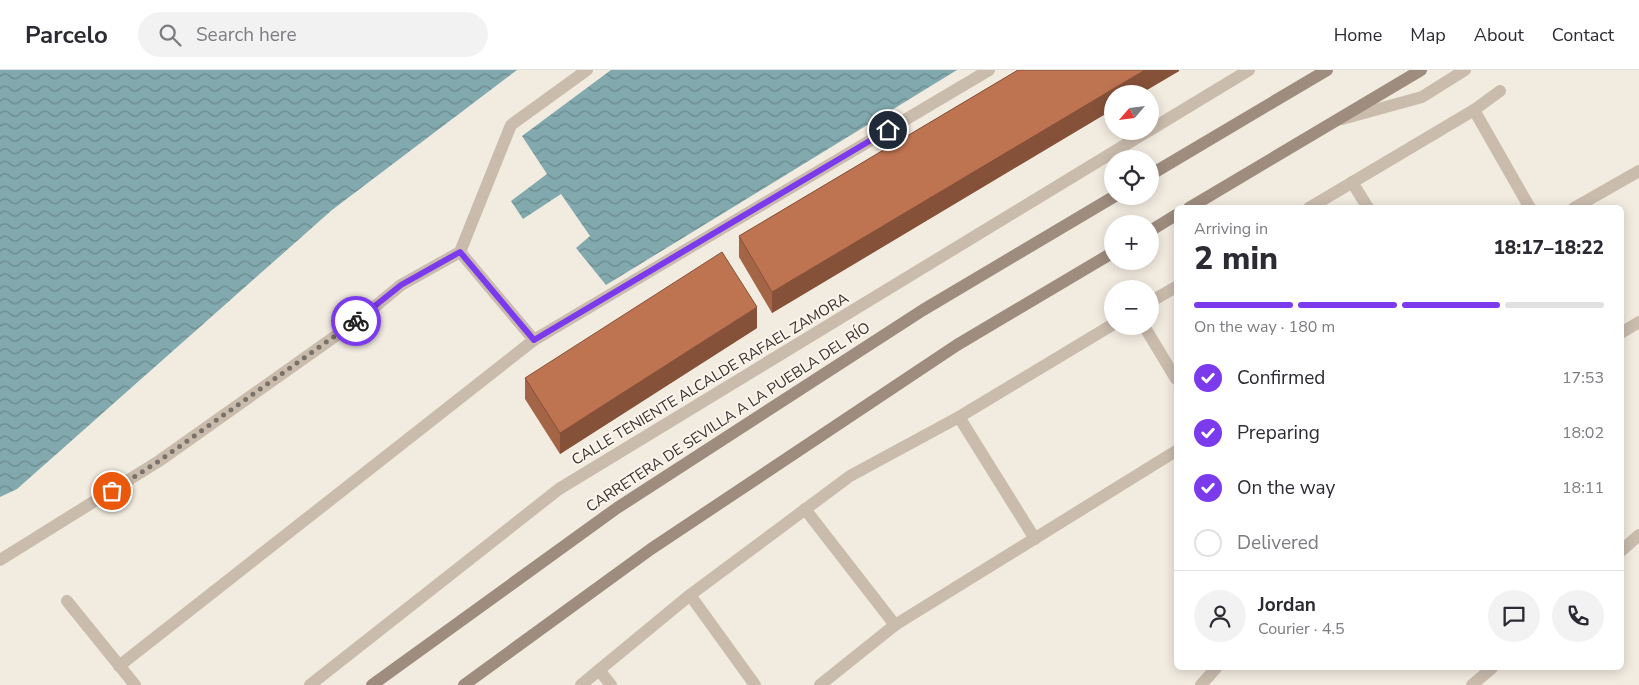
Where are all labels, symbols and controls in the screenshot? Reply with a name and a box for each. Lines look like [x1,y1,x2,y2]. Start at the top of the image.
search box [138,12,488,57]
text: Parcelo [25,19,108,51]
icon: search [156,21,184,49]
text: Search here [196,22,297,48]
text: Home [1334,23,1382,47]
text: Map [1410,23,1446,47]
text: About [1474,23,1524,47]
text: Contact [1552,23,1614,47]
north arrow [1104,85,1159,140]
map controls [1104,85,1159,335]
pin [867,109,909,151]
icon: home [874,116,902,144]
button: locate [1104,150,1159,205]
button: + [1104,215,1159,270]
text: Arriving in [1194,218,1268,240]
text: 18:17–18:22 [1493,235,1604,261]
text: 2 min [1194,237,1278,280]
button: − [1104,280,1159,335]
street label: CALLE TENIENTE ALCALDE RAFAEL ZAMORA [568,288,852,470]
courier [331,296,381,346]
icon: bike [342,307,370,335]
text: On the way · 180 m [1194,316,1335,338]
street label: CARRETERA DE SEVILLA A LA PUEBLA DEL RÍO [582,317,874,517]
icon: check [1194,364,1222,392]
text: Confirmed [1237,365,1325,391]
text: 17:53 [1562,367,1604,389]
icon: check [1194,419,1222,447]
text: Preparing [1237,420,1320,446]
text: 18:02 [1562,422,1604,444]
pin [91,470,133,512]
icon: check [1194,474,1222,502]
text: On the way [1237,475,1335,501]
icon: bag [98,477,126,505]
text: 18:11 [1562,477,1604,499]
text: Delivered [1237,530,1319,556]
button: person [1194,590,1246,642]
button: chat [1488,590,1540,642]
button: phone [1552,590,1604,642]
text: Jordan [1258,592,1316,618]
text: Courier · 4.5 [1258,618,1344,640]

